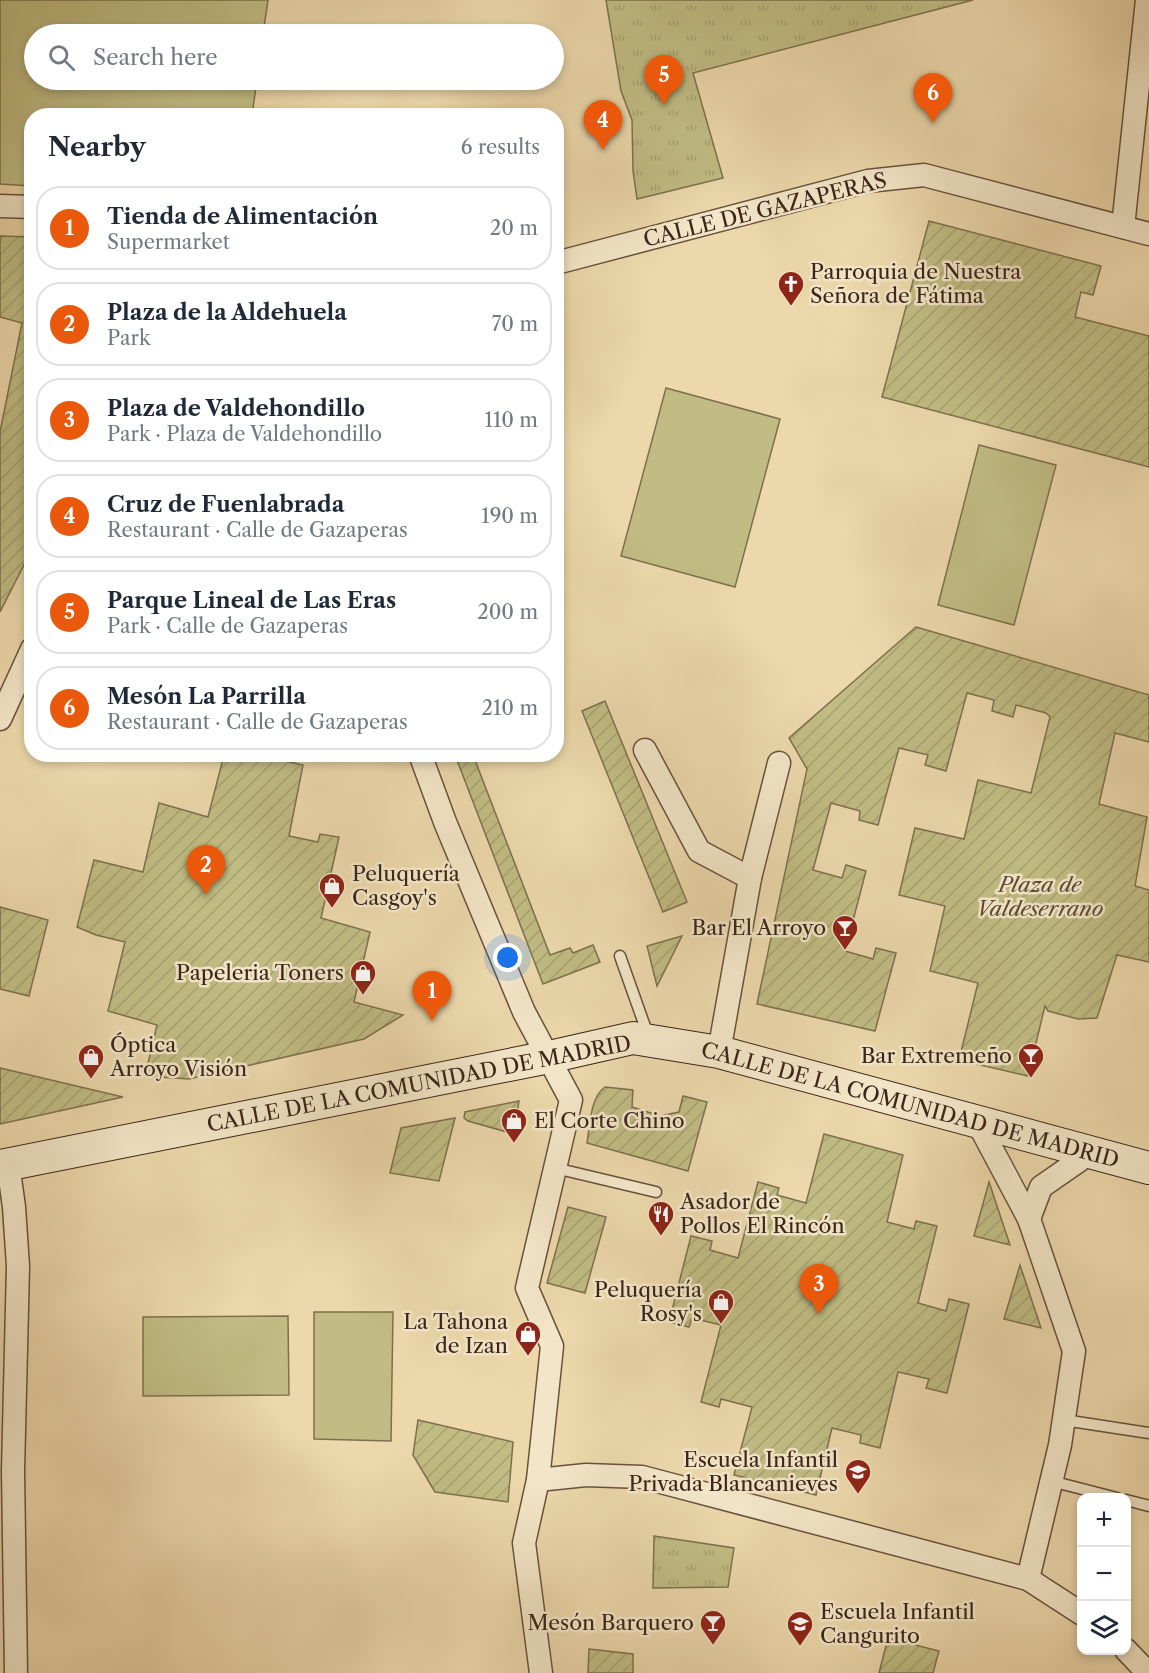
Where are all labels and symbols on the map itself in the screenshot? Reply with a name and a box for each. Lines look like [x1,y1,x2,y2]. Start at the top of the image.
pin: 5 [644,56,684,105]
pin: 6 [914,74,952,123]
pin: 4 [584,100,622,150]
street label: CALLE DE GAZAPERAS [641,167,889,252]
place label: Parroquia de Nuestra Señora de Fátima [810,259,1022,308]
church icon: Parroquia de Nuestra Señora de Fátima [776,269,806,307]
pin: 2 [186,846,226,895]
place label: Peluquería Casgoy's [352,861,461,910]
shop icon: Peluquería Casgoy's [317,871,347,909]
park label: Plaza de Valdeserrano [977,872,1104,921]
bar icon: Bar El Arroyo [830,913,860,951]
place label: Bar El Arroyo [692,915,826,940]
your location [493,943,522,972]
shop icon: Papeleria Toners [348,958,378,996]
place label: Papeleria Toners [176,960,344,985]
pin: 1 [412,972,452,1021]
street label: CALLE DE LA COMUNIDAD DE MADRID [205,1030,633,1137]
place label: Óptica Arroyo Visión [109,1032,247,1081]
street label: CALLE DE LA COMUNIDAD DE MADRID [698,1037,1122,1172]
bar icon: Bar Extremeño [1016,1041,1046,1079]
shop icon: Óptica Arroyo Visión [76,1042,106,1080]
place label: Bar Extremeño [861,1043,1012,1068]
shop icon: El Corte Chino [499,1106,529,1144]
place label: El Corte Chino [534,1108,685,1133]
place label: Asador de Pollos El Rincón [679,1189,845,1238]
restaurant icon: Asador de Pollos El Rincón [646,1199,676,1237]
pin: 3 [800,1264,838,1314]
place label: Peluquería Rosy's [594,1277,703,1326]
shop icon: Peluquería Rosy's [706,1287,736,1325]
place label: La Tahona de Izan [403,1309,509,1358]
shop icon: La Tahona de Izan [513,1319,543,1357]
place label: Escuela Infantil Privada Blancanieves [628,1447,838,1496]
school or university icon: Escuela Infantil Privada Blancanieves [843,1457,873,1495]
place label: Escuela Infantil Cangurito [820,1599,975,1648]
bar icon: Mesón Barquero [698,1608,728,1646]
school or university icon: Escuela Infantil Cangurito [785,1609,815,1647]
place label: Mesón Barquero [528,1610,694,1635]

